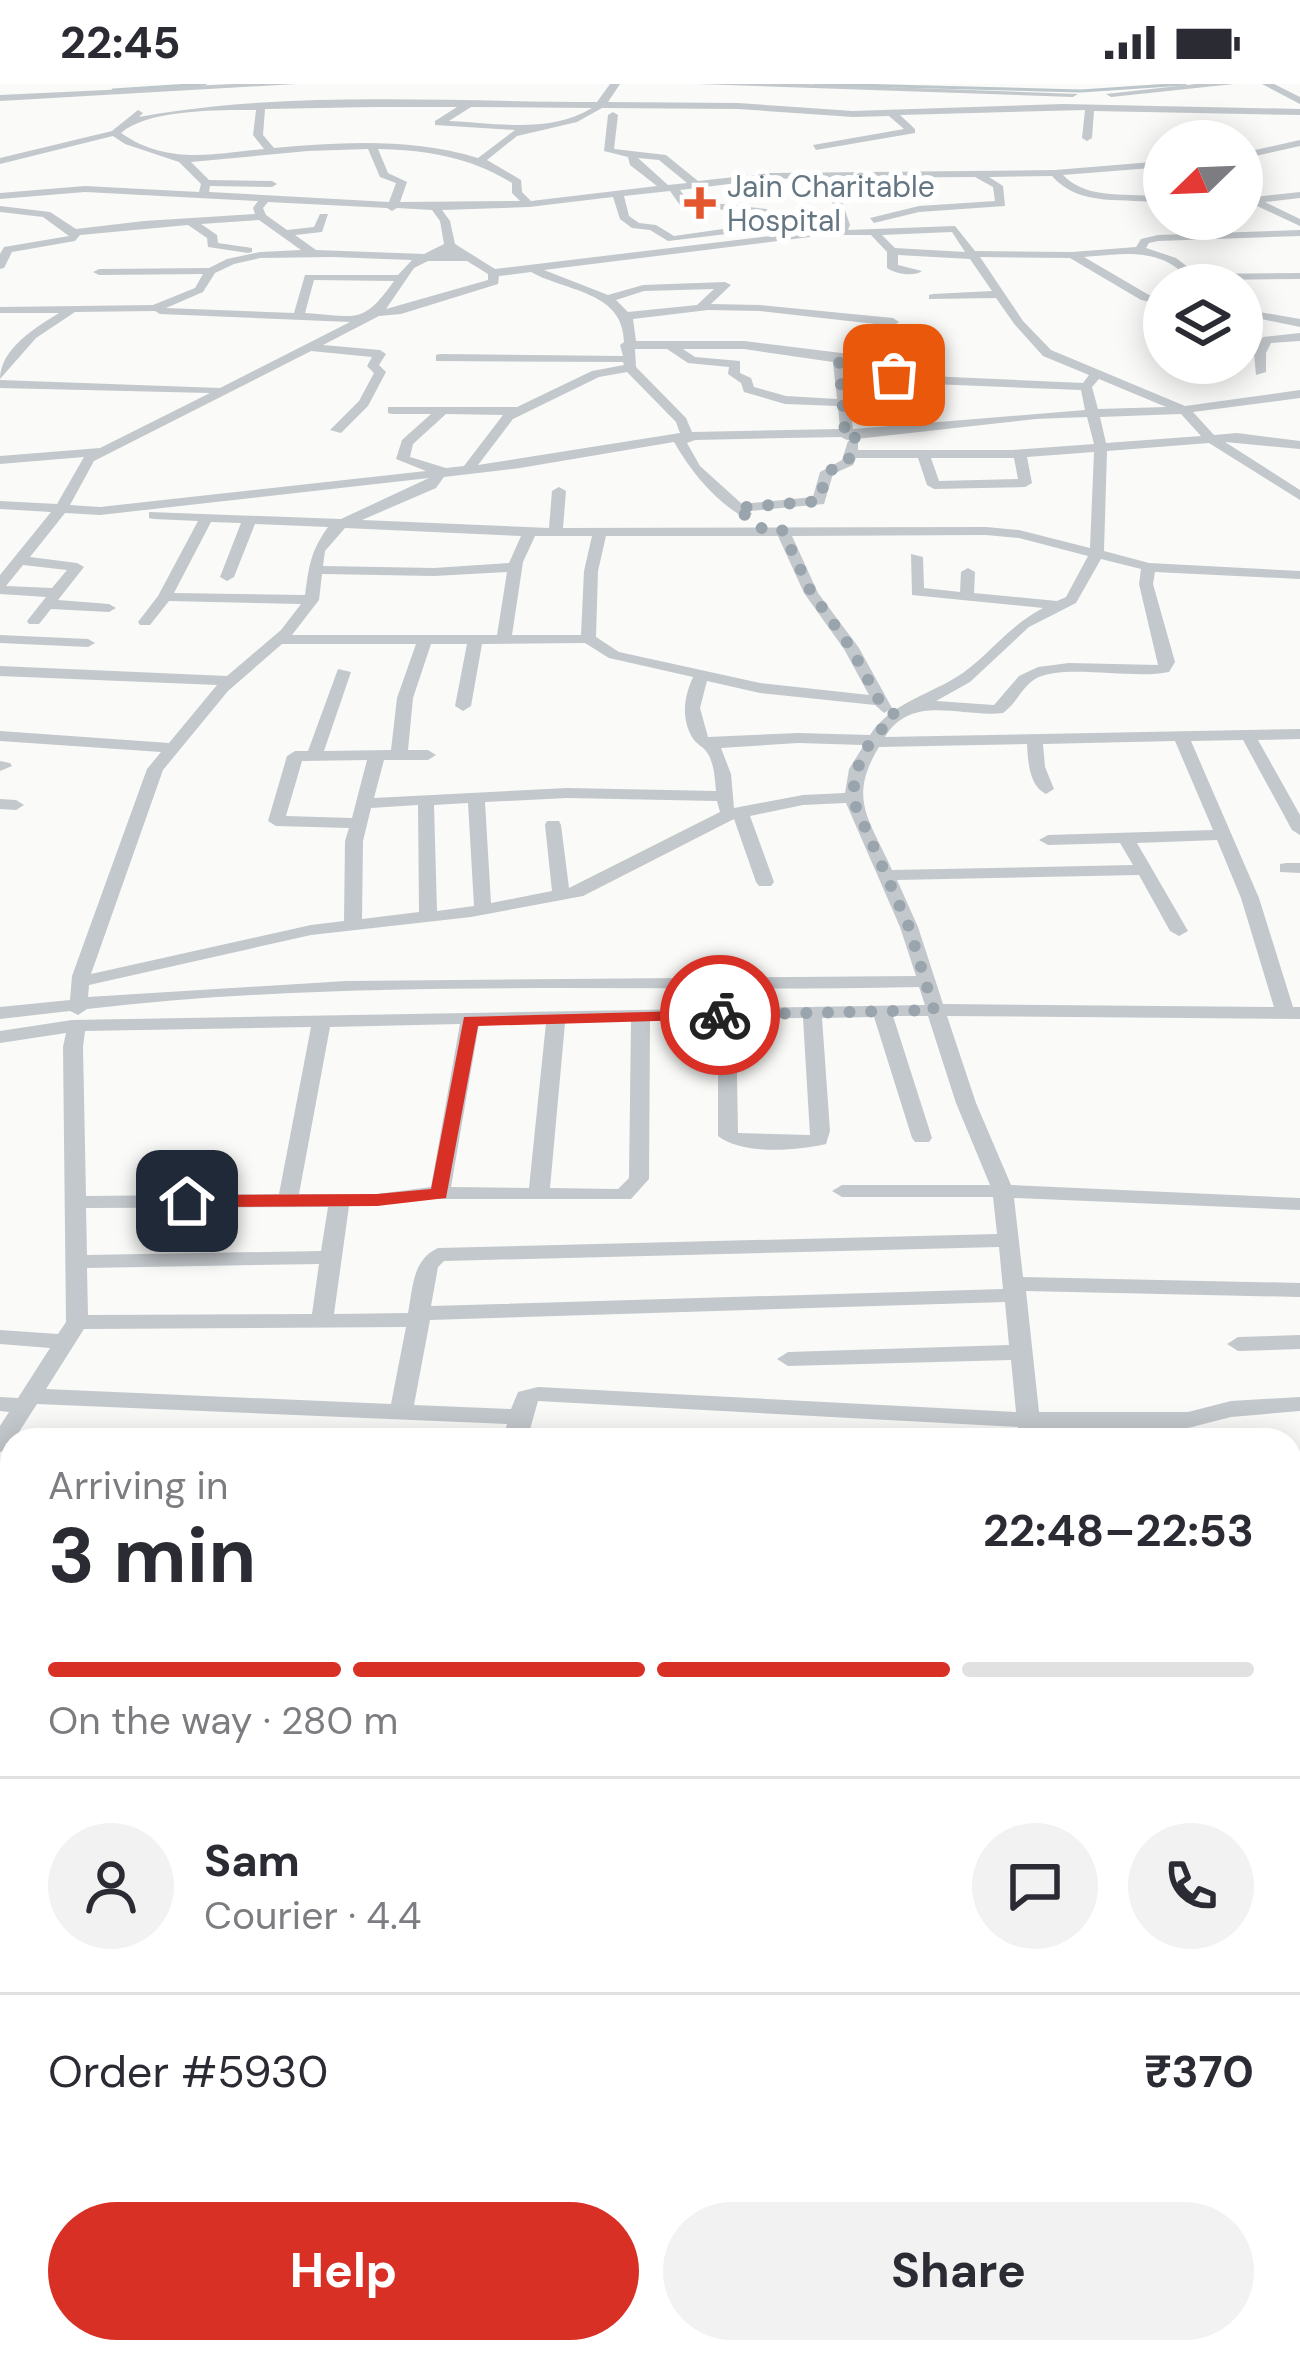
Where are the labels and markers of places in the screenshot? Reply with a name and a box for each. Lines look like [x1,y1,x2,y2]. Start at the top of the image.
place label: Jain Charitable Hospital [727,167,935,240]
marker: Jain Charitable Hospital [684,187,716,219]
pin [843,324,945,426]
pin [136,1150,238,1252]

